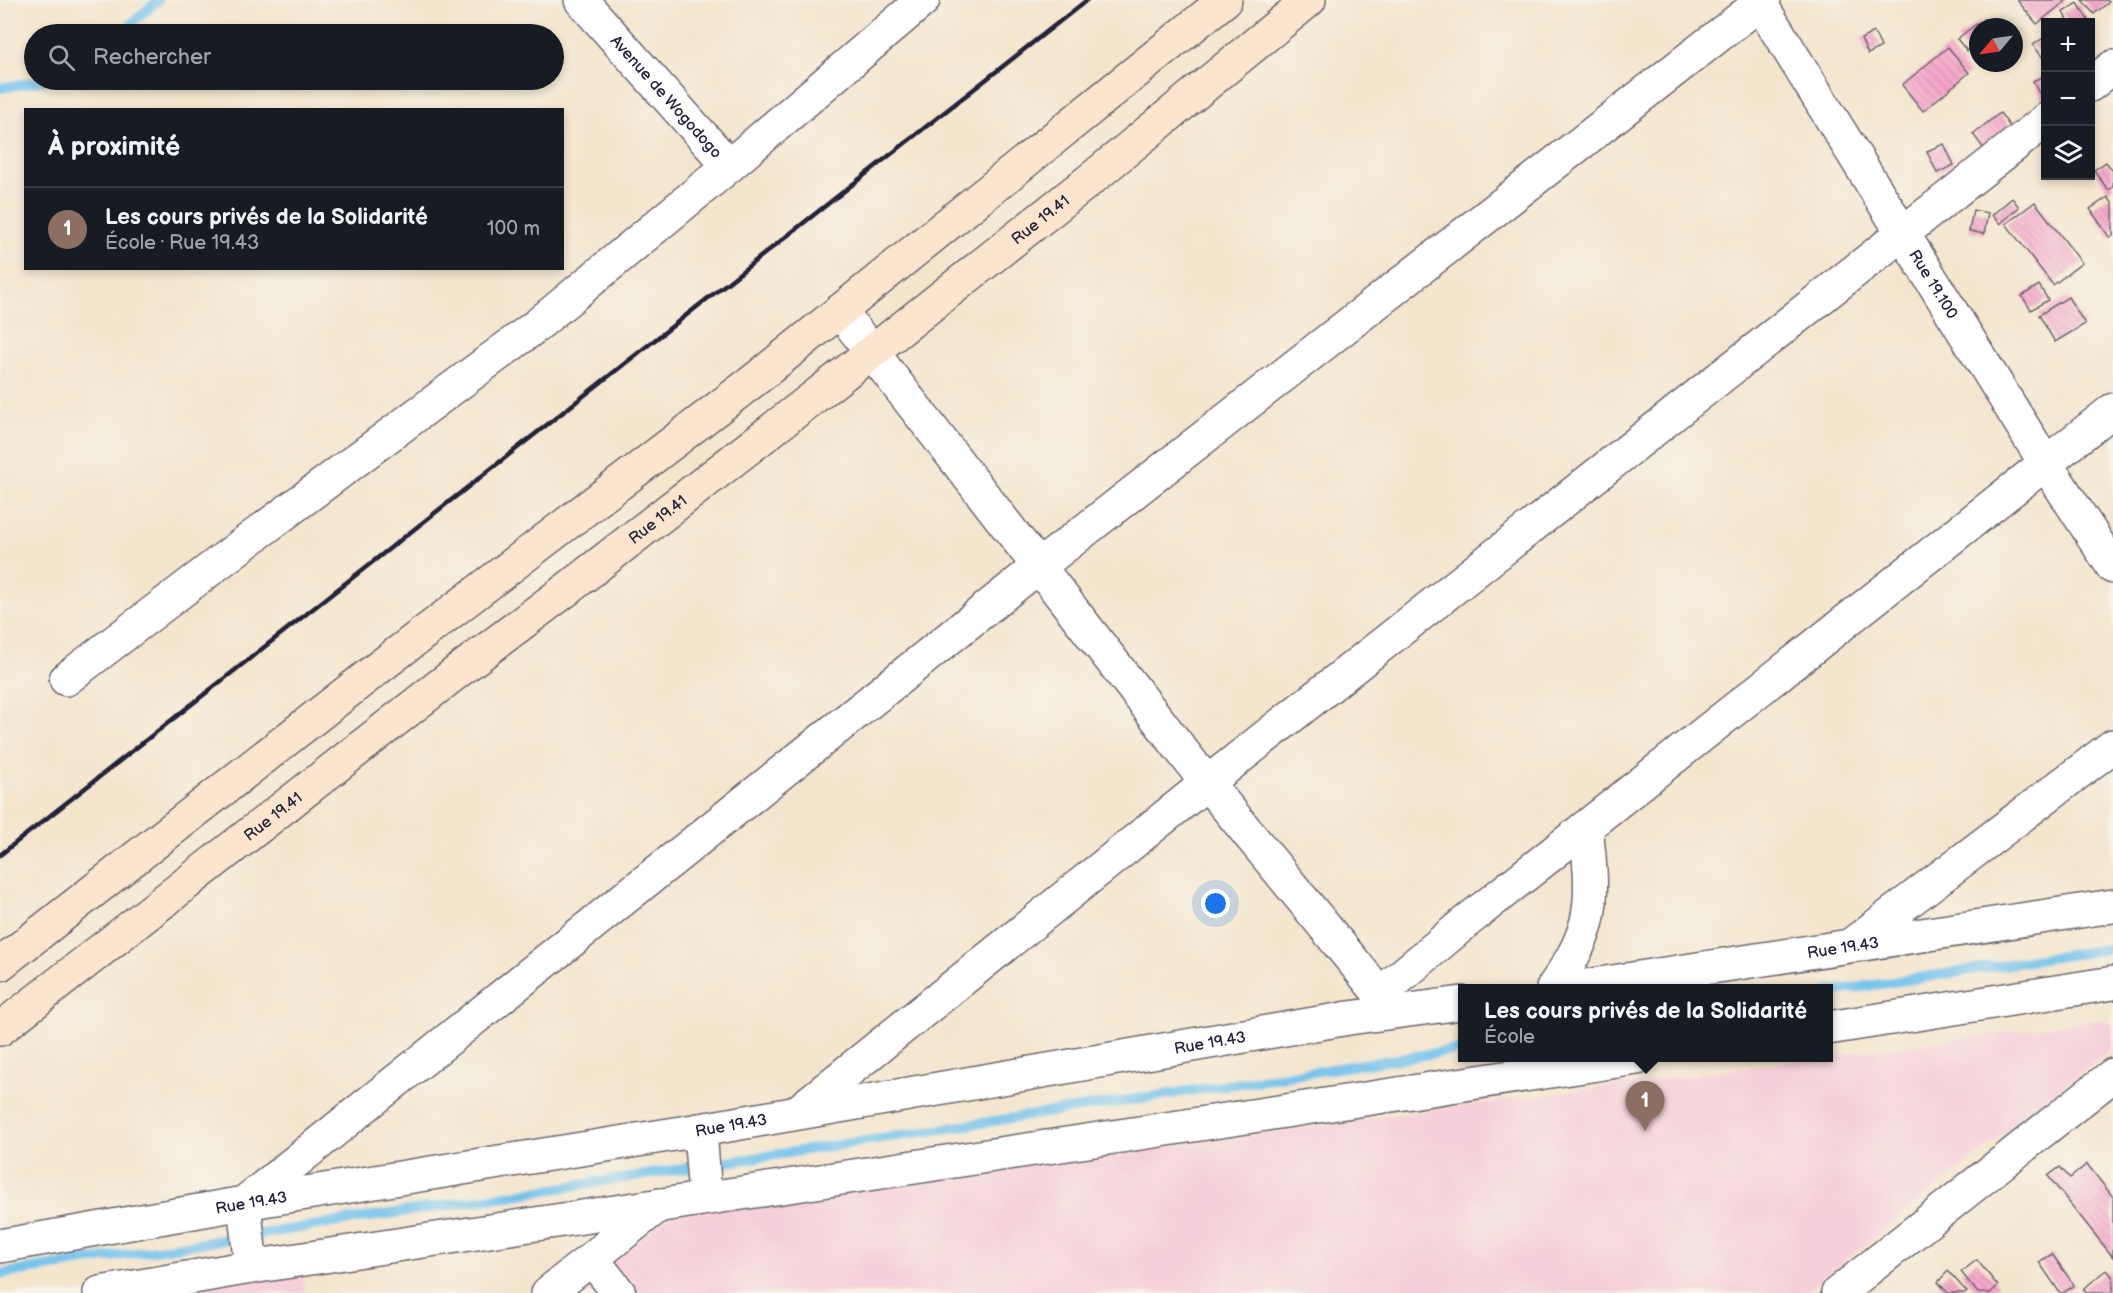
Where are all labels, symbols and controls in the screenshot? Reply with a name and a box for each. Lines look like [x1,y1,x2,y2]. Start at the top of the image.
north arrow [1969,18,2023,72]
map controls [2041,18,2095,180]
button: + [2041,18,2095,72]
search box [24,24,564,90]
street label: Avenue de Wogodogo [606,32,725,163]
icon: search [45,41,78,74]
text: Rechercher [93,44,211,71]
button: − [2041,72,2095,126]
button: layers [2041,126,2095,180]
text: À proximité [48,132,180,163]
street label: Rue 19.41 [1008,192,1074,249]
text: Les cours privés de la Solidarité [105,204,428,231]
text: 1 [63,217,72,241]
text: 100 m [487,217,540,241]
text: École · Rue 19.43 [105,231,259,255]
street label: Rue 19.100 [1904,247,1961,323]
street label: Rue 19.41 [625,492,691,549]
street label: Rue 19.41 [241,789,307,846]
your location [1201,889,1230,918]
street label: Rue 19.43 [1806,934,1880,963]
popup [1458,984,1833,1062]
text: Les cours privés de la Solidarité [1484,998,1807,1025]
text: École [1484,1025,1535,1049]
street label: Rue 19.43 [1173,1028,1248,1059]
pin: 1 [1626,1082,1664,1131]
street label: Rue 19.43 [694,1111,769,1142]
street label: Rue 19.43 [214,1188,289,1219]

